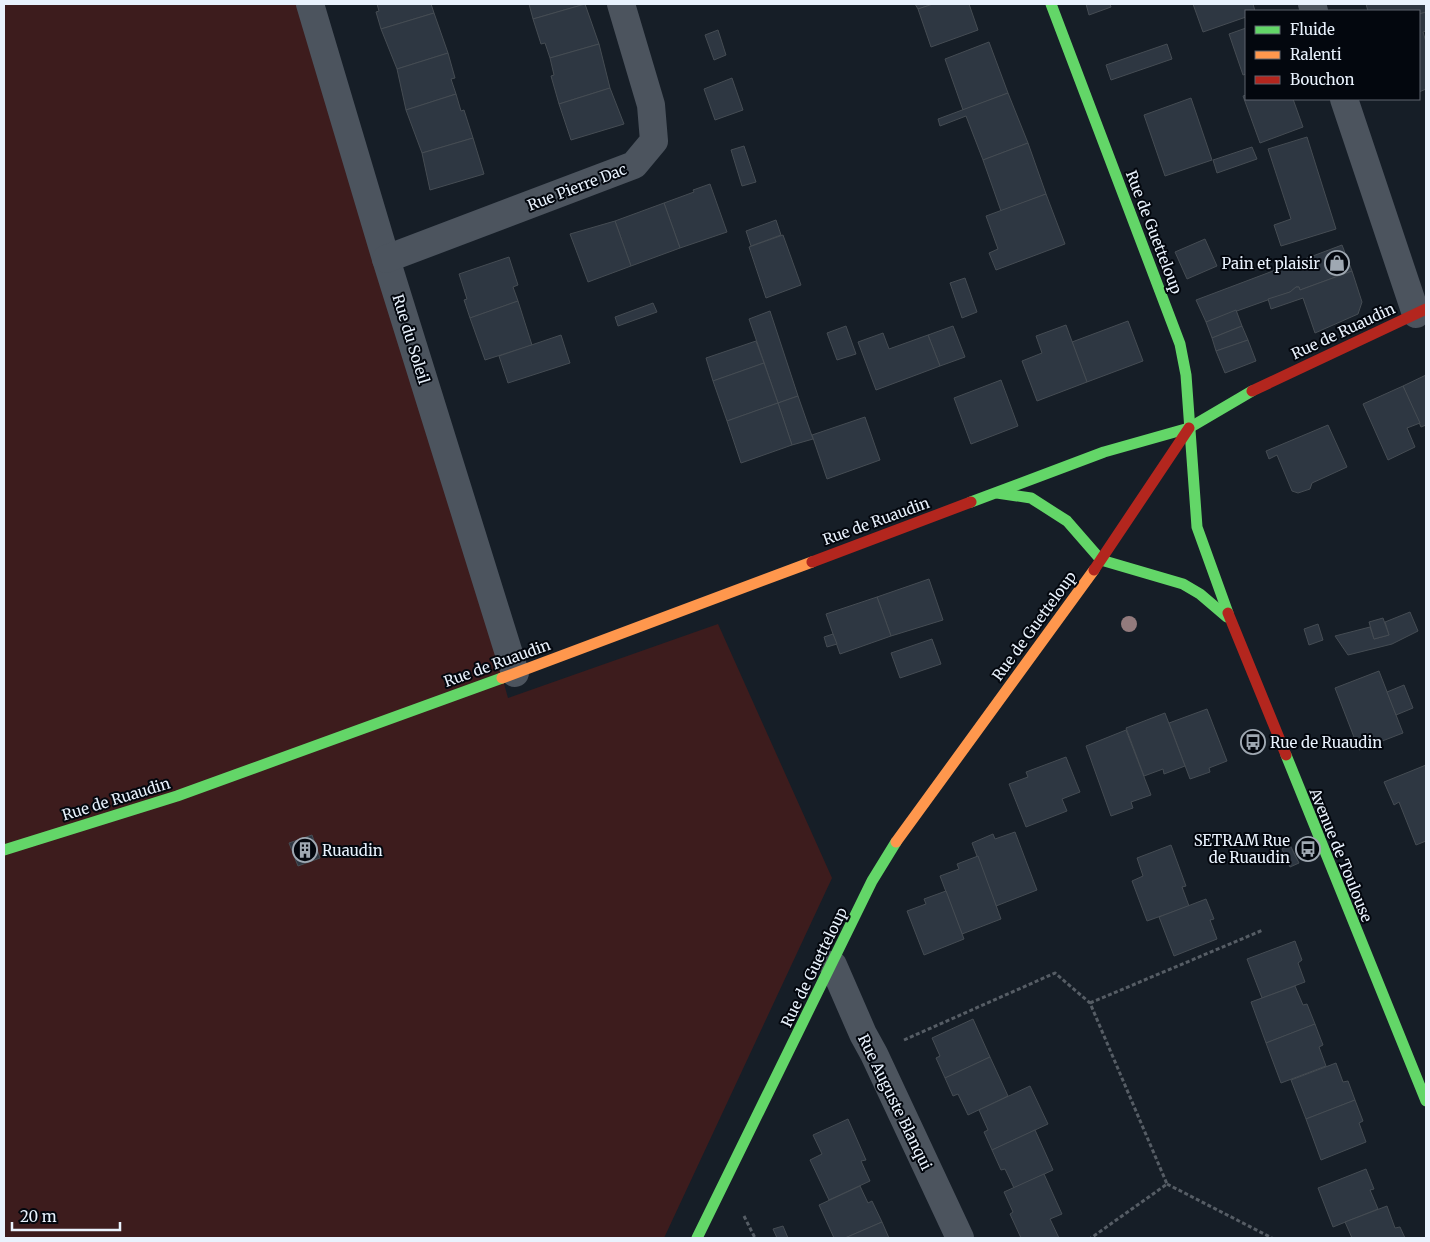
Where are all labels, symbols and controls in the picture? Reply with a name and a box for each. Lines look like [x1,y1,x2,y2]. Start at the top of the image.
legend [1245,10,1420,100]
text: Fluide [1290,20,1335,39]
text: Ralenti [1290,45,1342,64]
text: Bouchon [1290,70,1354,89]
street label: Rue Pierre Dac [525,159,630,215]
street label: Rue de Guetteloup [1122,168,1186,296]
shop icon: Pain et plaisir [1324,250,1350,276]
place label: Pain et plaisir [1221,254,1320,273]
street label: Rue du Soleil [388,292,434,386]
street label: Rue de Ruaudin [1288,299,1398,363]
street label: Rue de Ruaudin [820,493,932,549]
street label: Rue de Guetteloup [988,568,1080,684]
street label: Rue de Ruaudin [441,635,553,691]
bus stop icon: Rue de Ruaudin [1240,729,1266,755]
place label: Rue de Ruaudin [1270,733,1382,752]
street label: Rue de Ruaudin [60,773,172,824]
street label: Avenue de Toulouse [1305,784,1377,925]
place label: SETRAM Rue de Ruaudin [1194,831,1290,867]
bus stop icon: SETRAM Rue de Ruaudin [1295,836,1321,862]
building icon: Ruaudin [292,837,318,863]
place label: Ruaudin [322,841,383,860]
street label: Rue de Guetteloup [777,904,851,1030]
street label: Rue Auguste Blanqui [854,1031,936,1173]
scale bar [12,1200,120,1232]
text: 20 m [20,1207,57,1226]

